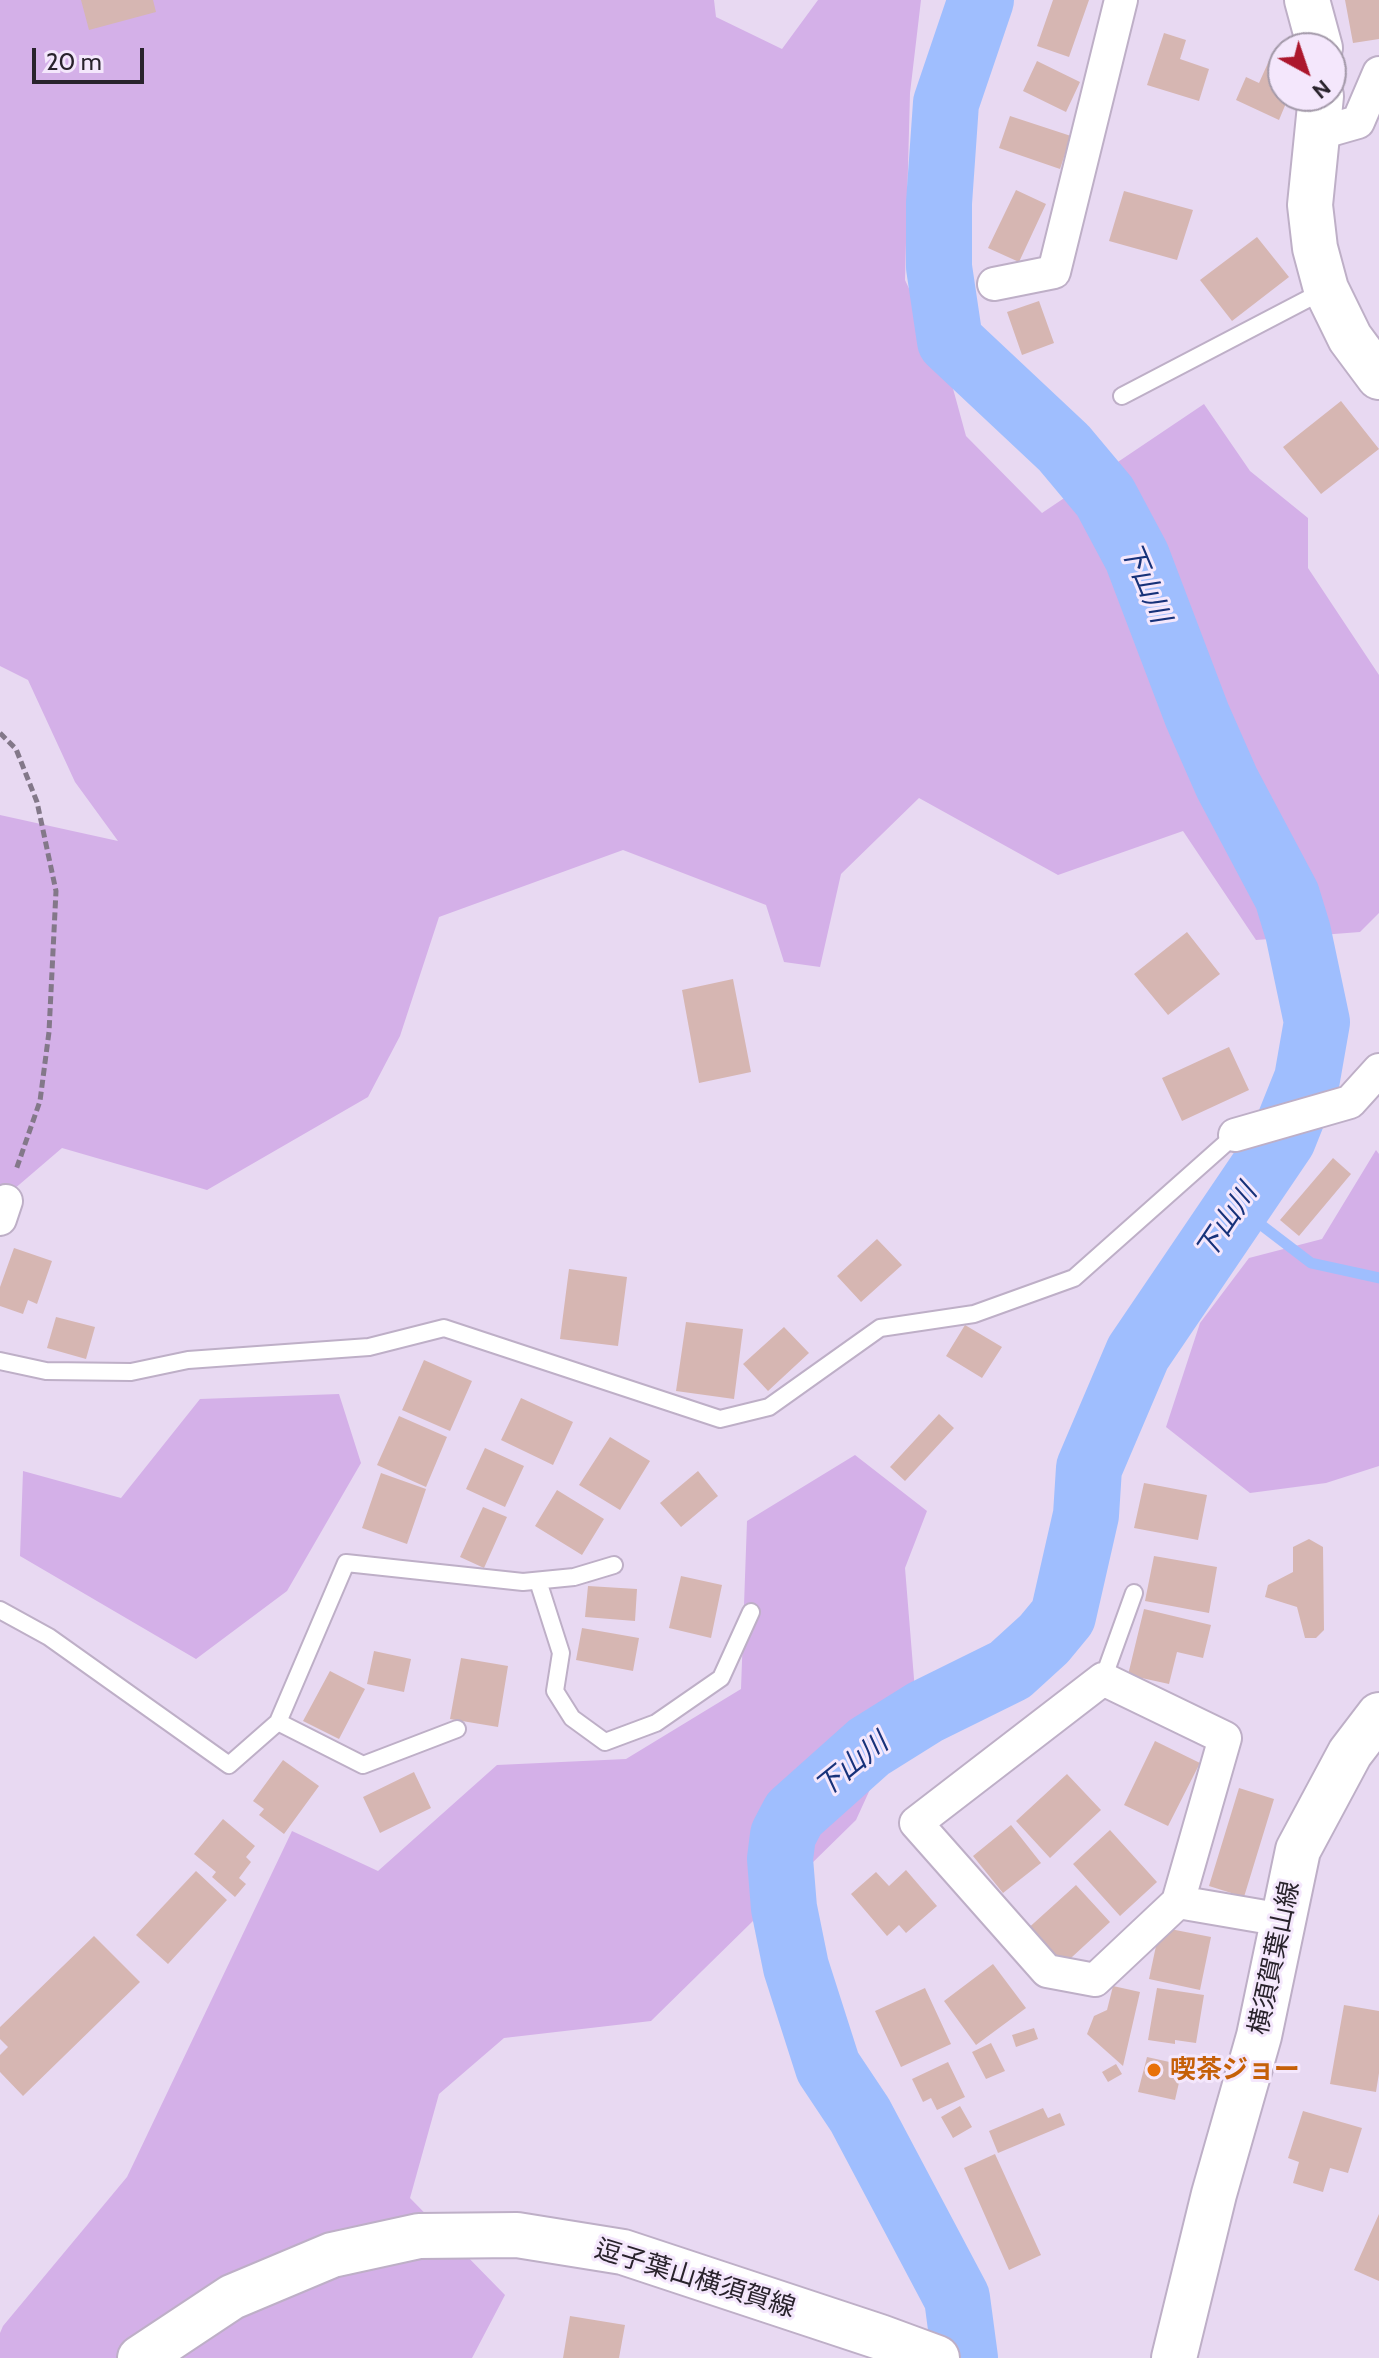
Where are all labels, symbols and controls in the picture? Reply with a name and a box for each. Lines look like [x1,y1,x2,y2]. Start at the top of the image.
scale bar [36,32,148,82]
north arrow [1267,32,1347,112]
text: 20 m [46,47,102,76]
text: N [1307,74,1336,105]
water label: 下山川 [1113,538,1177,628]
water label: 下山川 [1190,1178,1264,1266]
water label: 下山川 [809,1727,895,1805]
street label: 横須賀葉山線 [1244,1878,1306,2038]
place label: 喫茶ジョー [1170,2054,1300,2086]
marker: 喫茶ジョー [1145,2061,1163,2079]
street label: 逗子葉山横須賀線 [591,2234,799,2324]

